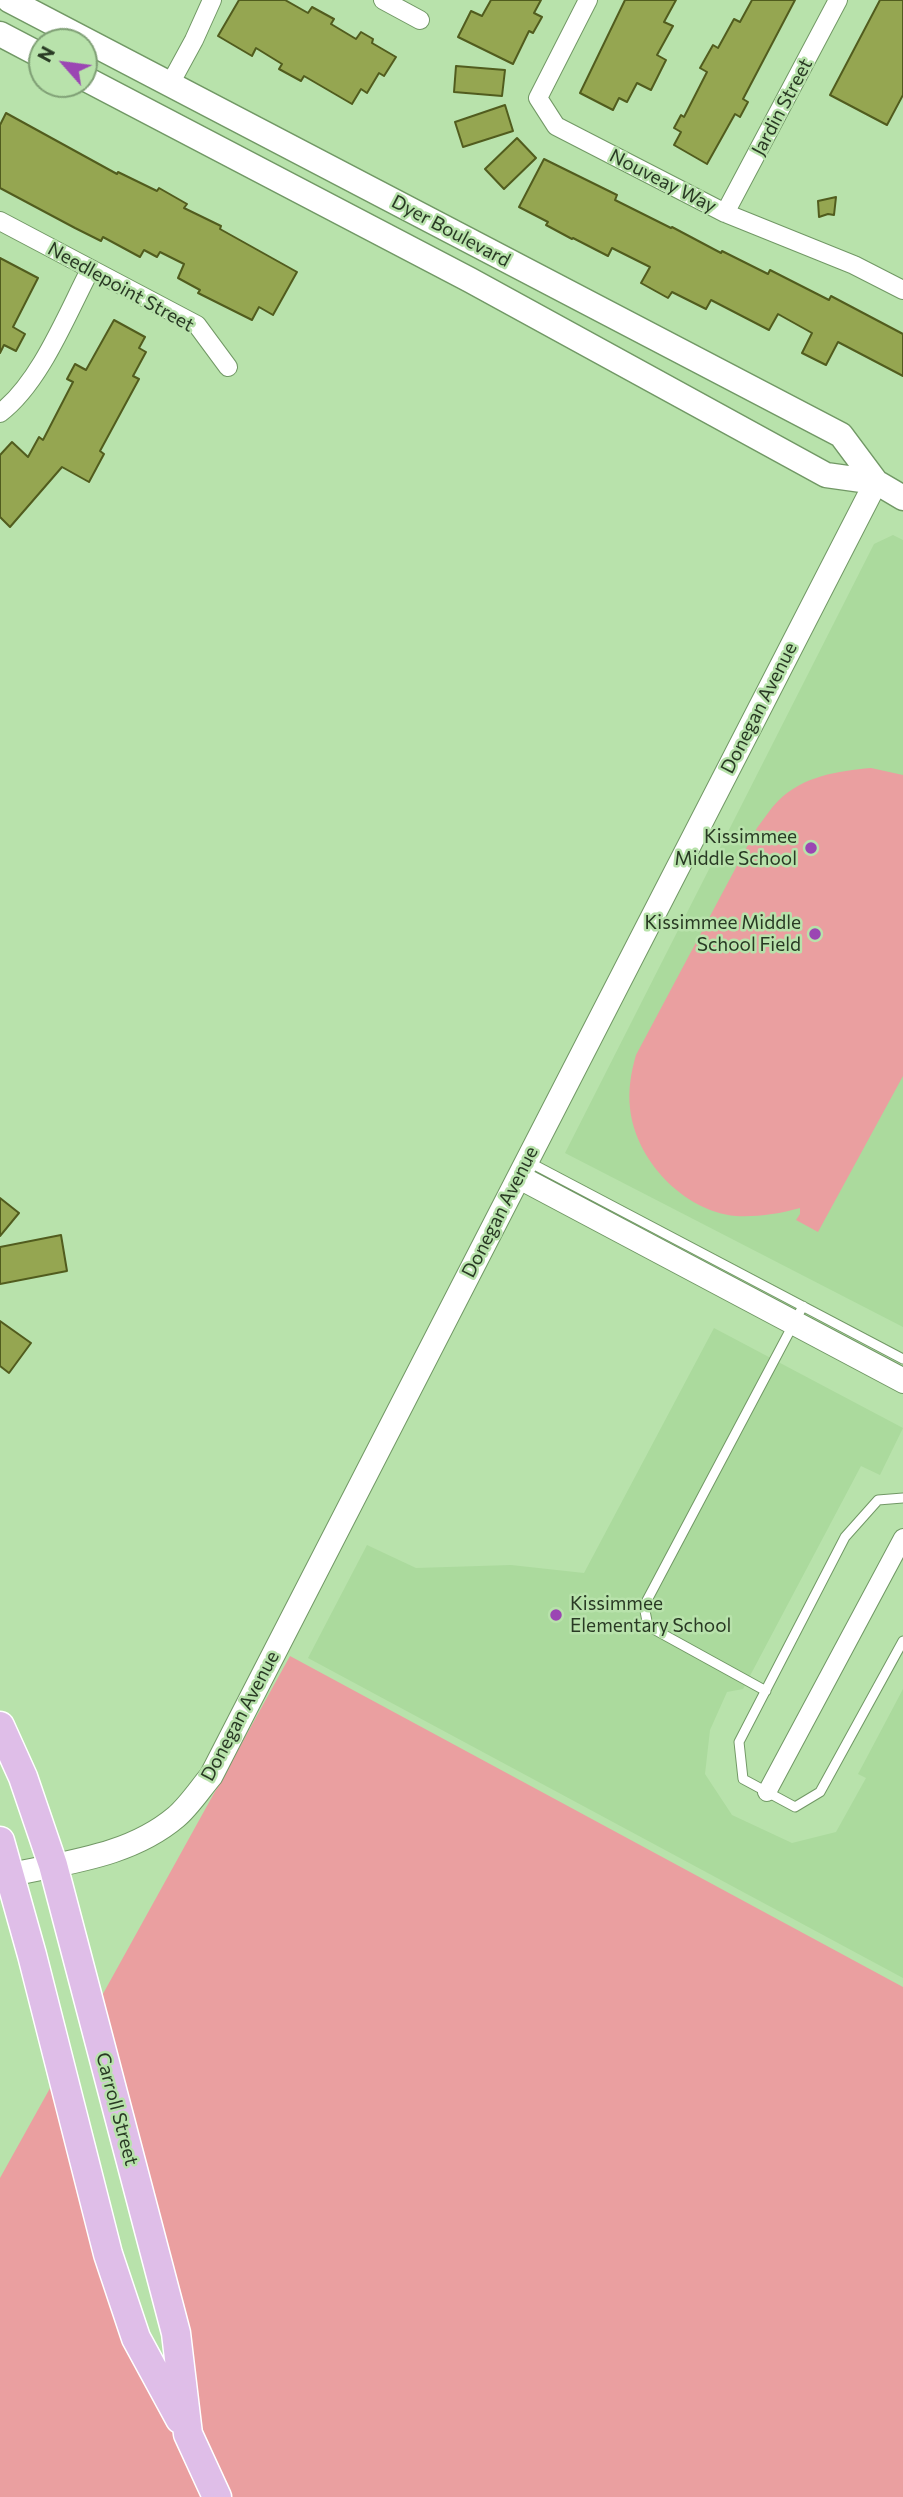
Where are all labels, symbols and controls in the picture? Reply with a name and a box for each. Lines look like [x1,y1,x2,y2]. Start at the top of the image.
north arrow [28,28,98,98]
text: N [32,42,59,66]
street label: Jardin Street [747,54,817,160]
street label: Nouveay Way [606,144,720,218]
street label: Dyer Boulevard [388,190,514,272]
street label: Needlepoint Street [44,237,198,337]
street label: Donegan Avenue [716,639,802,777]
place label: Kissimmee Middle School [675,826,797,870]
marker: Kissimmee Middle School [803,840,819,856]
place label: Kissimmee Middle School Field [645,912,801,956]
marker: Kissimmee Middle School Field [807,926,823,942]
street label: Donegan Avenue [457,1143,543,1281]
place label: Kissimmee Elementary School [570,1593,731,1637]
marker: Kissimmee Elementary School [548,1607,564,1623]
street label: Donegan Avenue [196,1647,284,1785]
street label: Carroll Street [91,2050,143,2168]

